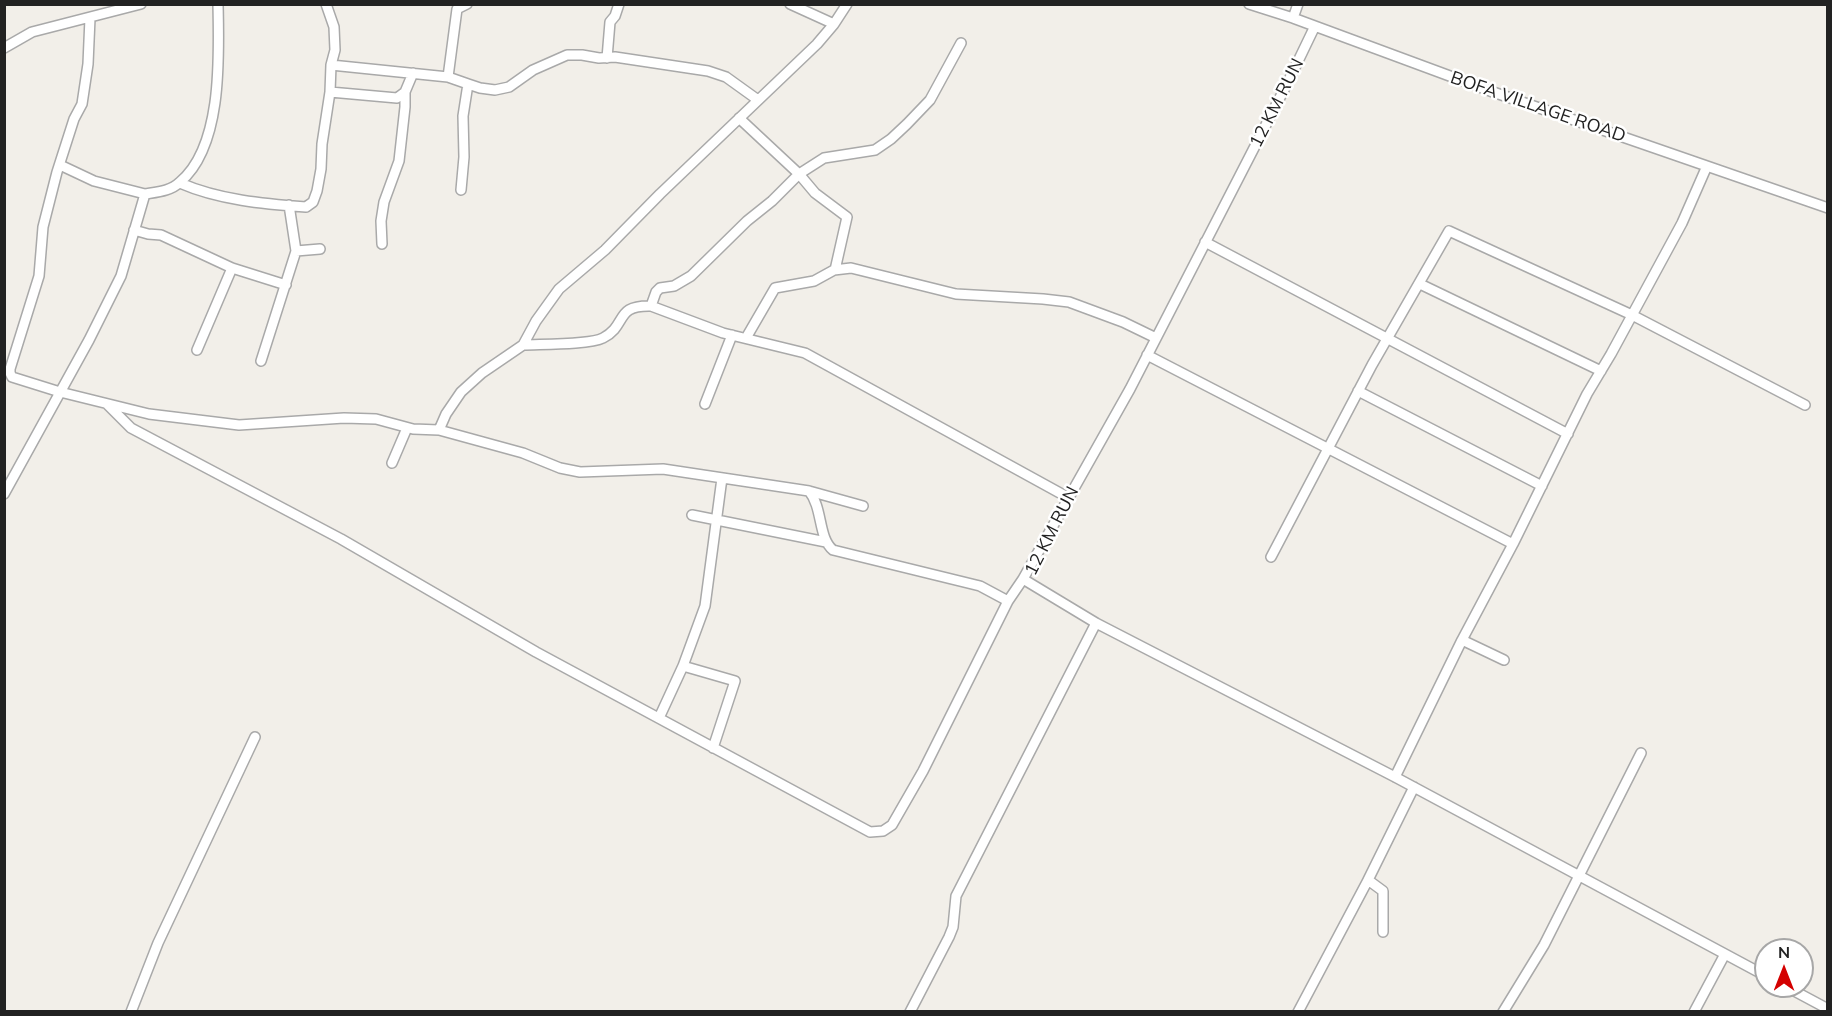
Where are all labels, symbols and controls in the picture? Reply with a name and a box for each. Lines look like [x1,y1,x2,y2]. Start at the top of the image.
street label: 12 KM RUN [1245,55,1309,151]
street label: BOFA VILLAGE ROAD [1448,67,1628,147]
street label: 12 KM RUN [1020,483,1084,579]
north arrow [1754,938,1814,998]
text: N [1778,942,1790,962]

